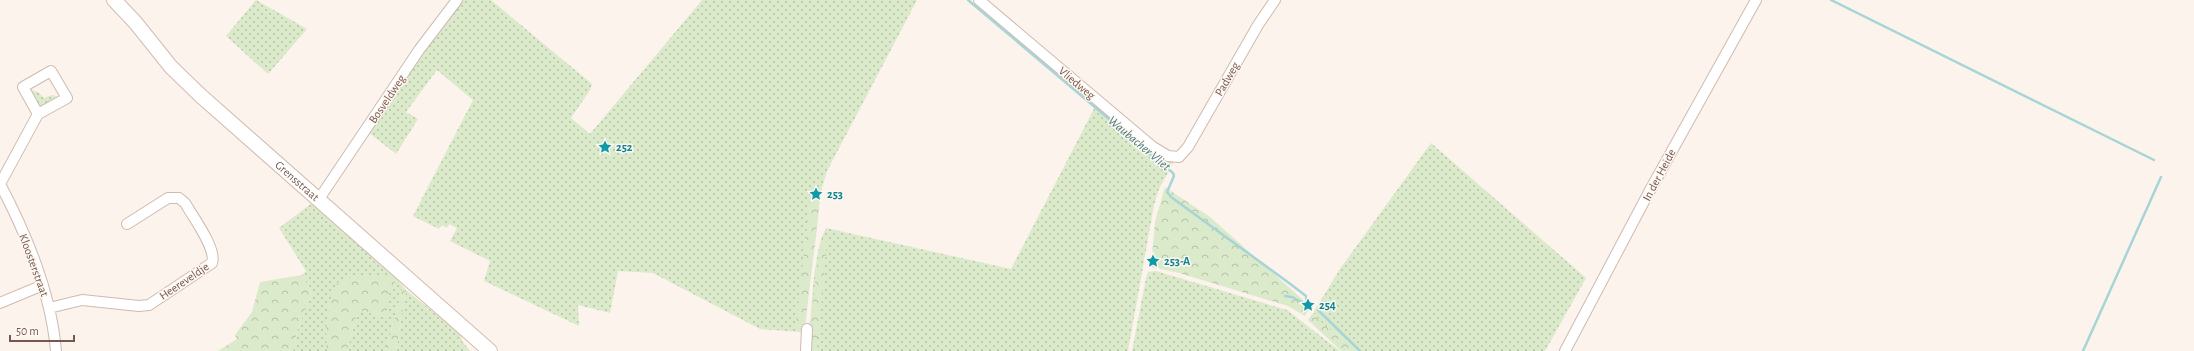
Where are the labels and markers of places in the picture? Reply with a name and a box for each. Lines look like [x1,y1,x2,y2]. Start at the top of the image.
place icon: 252 [597,139,613,155]
place label: 252 [616,141,633,153]
place icon: 253 [808,186,824,202]
place label: 253 [827,188,843,200]
place icon: 253-A [1145,253,1161,269]
place label: 253-A [1164,255,1191,267]
place icon: 254 [1300,297,1316,313]
place label: 254 [1319,299,1336,311]

